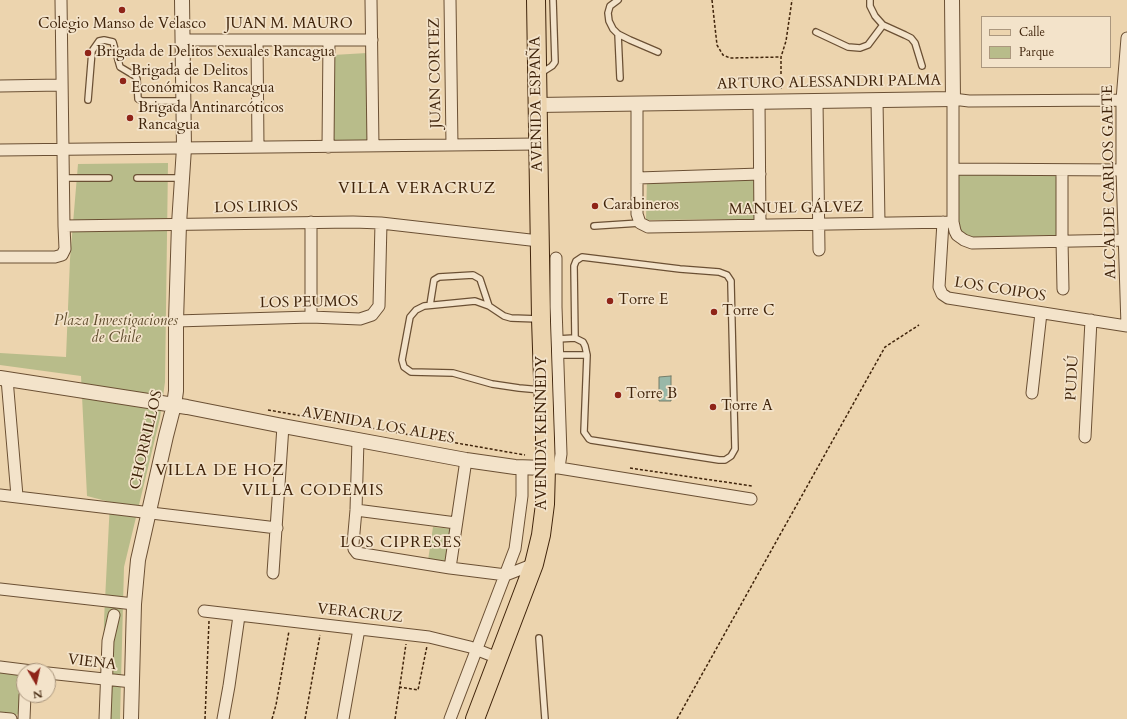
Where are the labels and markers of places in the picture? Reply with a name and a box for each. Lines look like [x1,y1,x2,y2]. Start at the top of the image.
marker: Colegio Manso de Velasco [117,5,127,15]
place label: Colegio Manso de Velasco [38,16,206,34]
place label: Brigada de Delitos Sexuales Rancagua [96,44,335,62]
marker: Brigada de Delitos Sexuales Rancagua [83,48,93,58]
place label: Brigada de Delitos Económicos Rancagua [131,63,275,98]
marker: Brigada de Delitos Económicos Rancagua [118,76,128,86]
place label: Brigada Antinarcóticos Rancagua [138,100,284,135]
marker: Brigada Antinarcóticos Rancagua [125,113,135,123]
place label: Carabineros [603,197,679,215]
marker: Carabineros [590,201,600,211]
place label: Torre E [618,292,668,310]
marker: Torre E [605,296,615,306]
place label: Torre C [722,303,774,321]
marker: Torre C [709,307,719,317]
place label: Torre B [626,386,677,404]
marker: Torre B [613,390,623,400]
place label: Torre A [721,398,773,416]
marker: Torre A [708,402,718,412]

